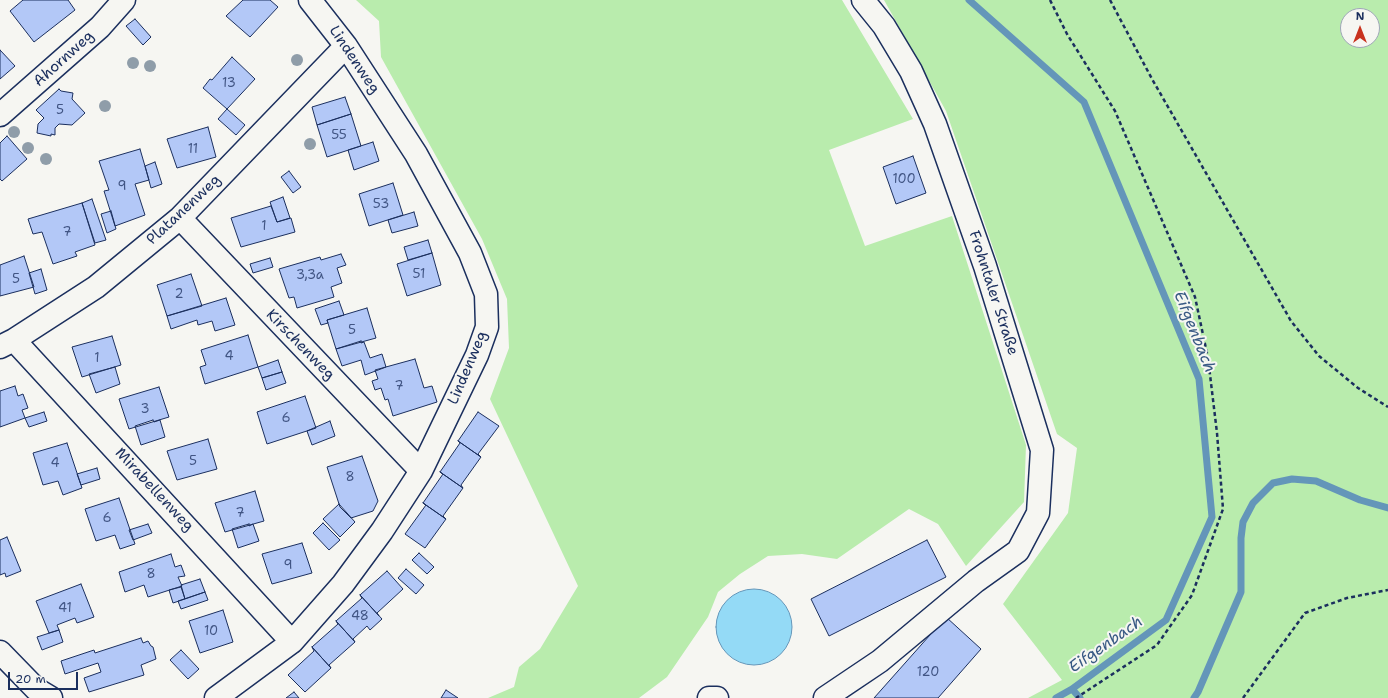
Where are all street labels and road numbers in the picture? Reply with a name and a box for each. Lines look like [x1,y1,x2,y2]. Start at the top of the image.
street label: Lindenweg [325,23,383,97]
street label: Ahornweg [30,27,98,91]
street label: Platanenweg [143,171,225,249]
street label: Frohntaler Straße [964,228,1022,358]
street label: Kirschenweg [262,306,338,384]
street label: Lindenweg [444,329,492,407]
street label: Mirabellenweg [111,445,197,535]

